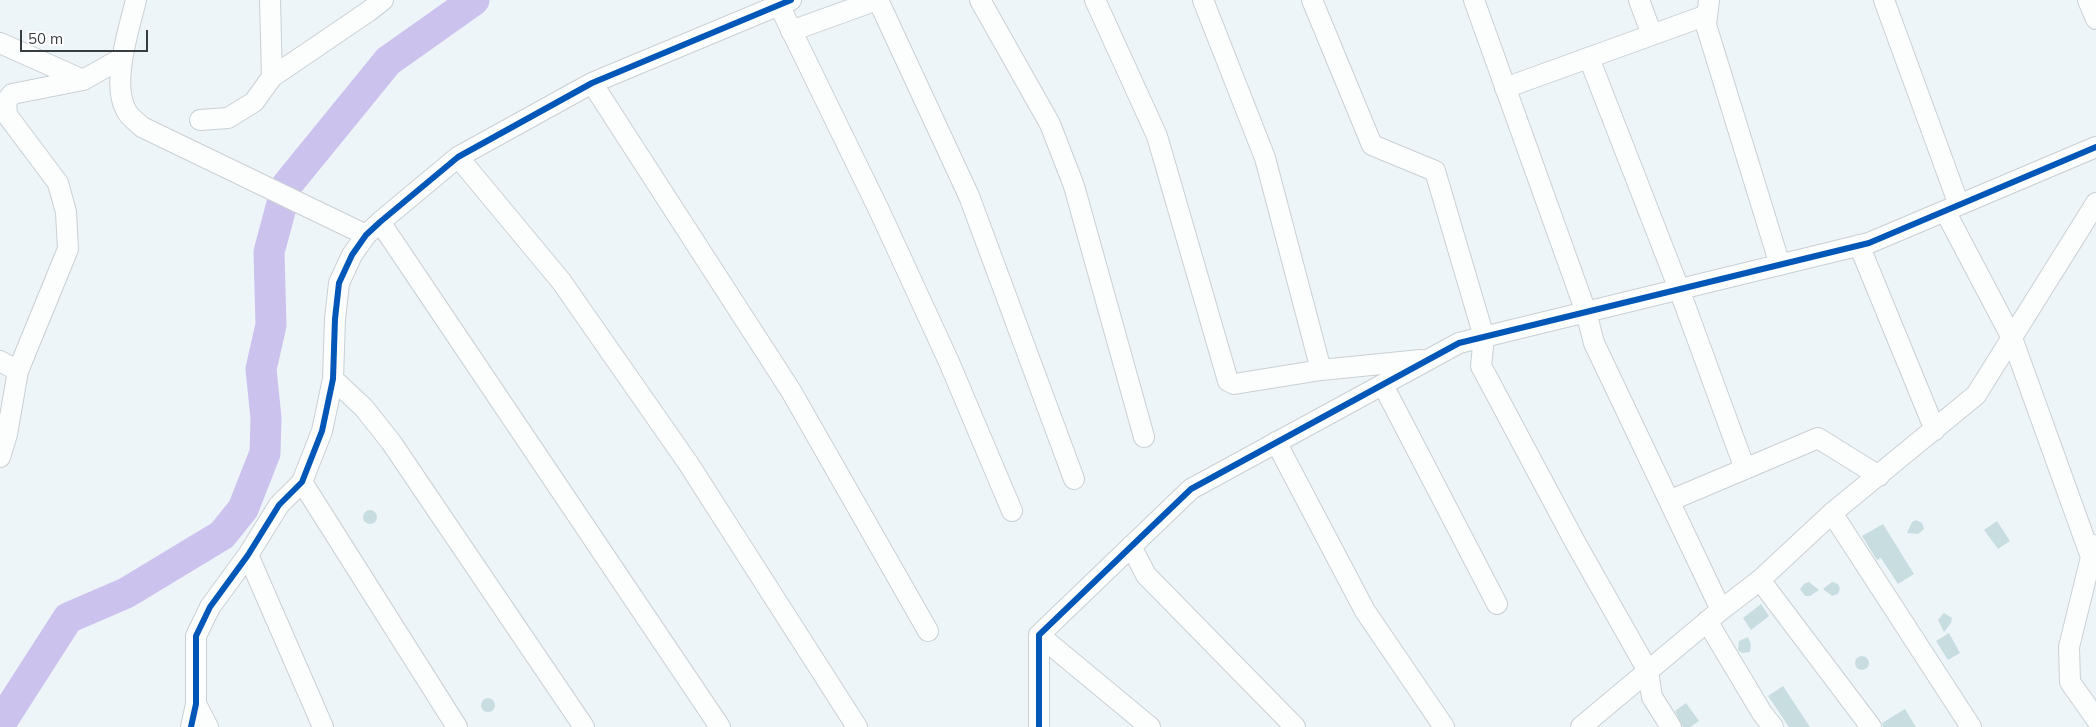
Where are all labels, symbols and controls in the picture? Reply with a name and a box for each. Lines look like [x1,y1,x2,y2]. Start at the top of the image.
scale bar [22,20,150,52]
text: 50 m [28,29,63,48]

